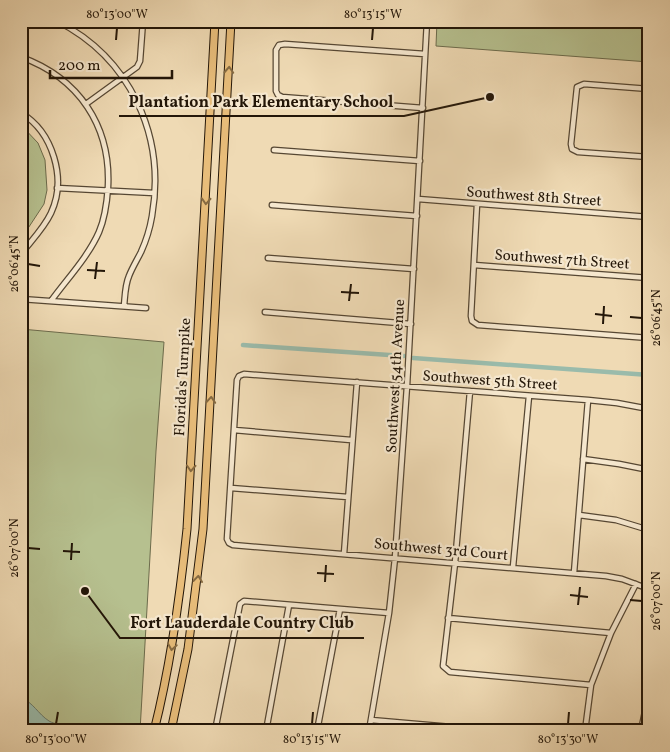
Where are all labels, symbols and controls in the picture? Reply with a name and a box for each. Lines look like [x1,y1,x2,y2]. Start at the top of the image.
text: 80°13'00"W [86,7,148,23]
text: 80°13'15"W [344,7,402,23]
scale bar [50,48,172,80]
text: 200 m [58,56,101,77]
one-way arrow [223,66,234,74]
callout: Plantation Park Elementary School [119,85,404,116]
text: Plantation Park Elementary School [129,92,394,114]
street label: Southwest 8th Street [465,182,602,213]
one-way arrow [200,198,211,206]
text: 26°06'45"N [7,235,23,293]
street label: Southwest 7th Street [494,245,630,276]
text: 26°06'45"N [649,289,665,347]
street label: Southwest 54th Avenue [382,299,411,454]
street label: Florida's Turnpike [170,317,197,437]
street label: Southwest 5th Street [422,366,558,397]
one-way arrow [205,396,216,404]
one-way arrow [185,465,196,473]
text: 26°07'00"N [7,518,23,578]
street label: Southwest 3rd Court [373,534,509,567]
text: 26°07'00"N [649,571,665,631]
one-way arrow [192,575,203,583]
callout: Fort Lauderdale Country Club [120,607,364,638]
text: Fort Lauderdale Country Club [130,613,354,635]
one-way arrow [167,643,177,652]
text: 80°13'00"W [25,732,87,748]
text: 80°13'15"W [283,732,341,748]
text: 80°13'30"W [538,732,598,748]

